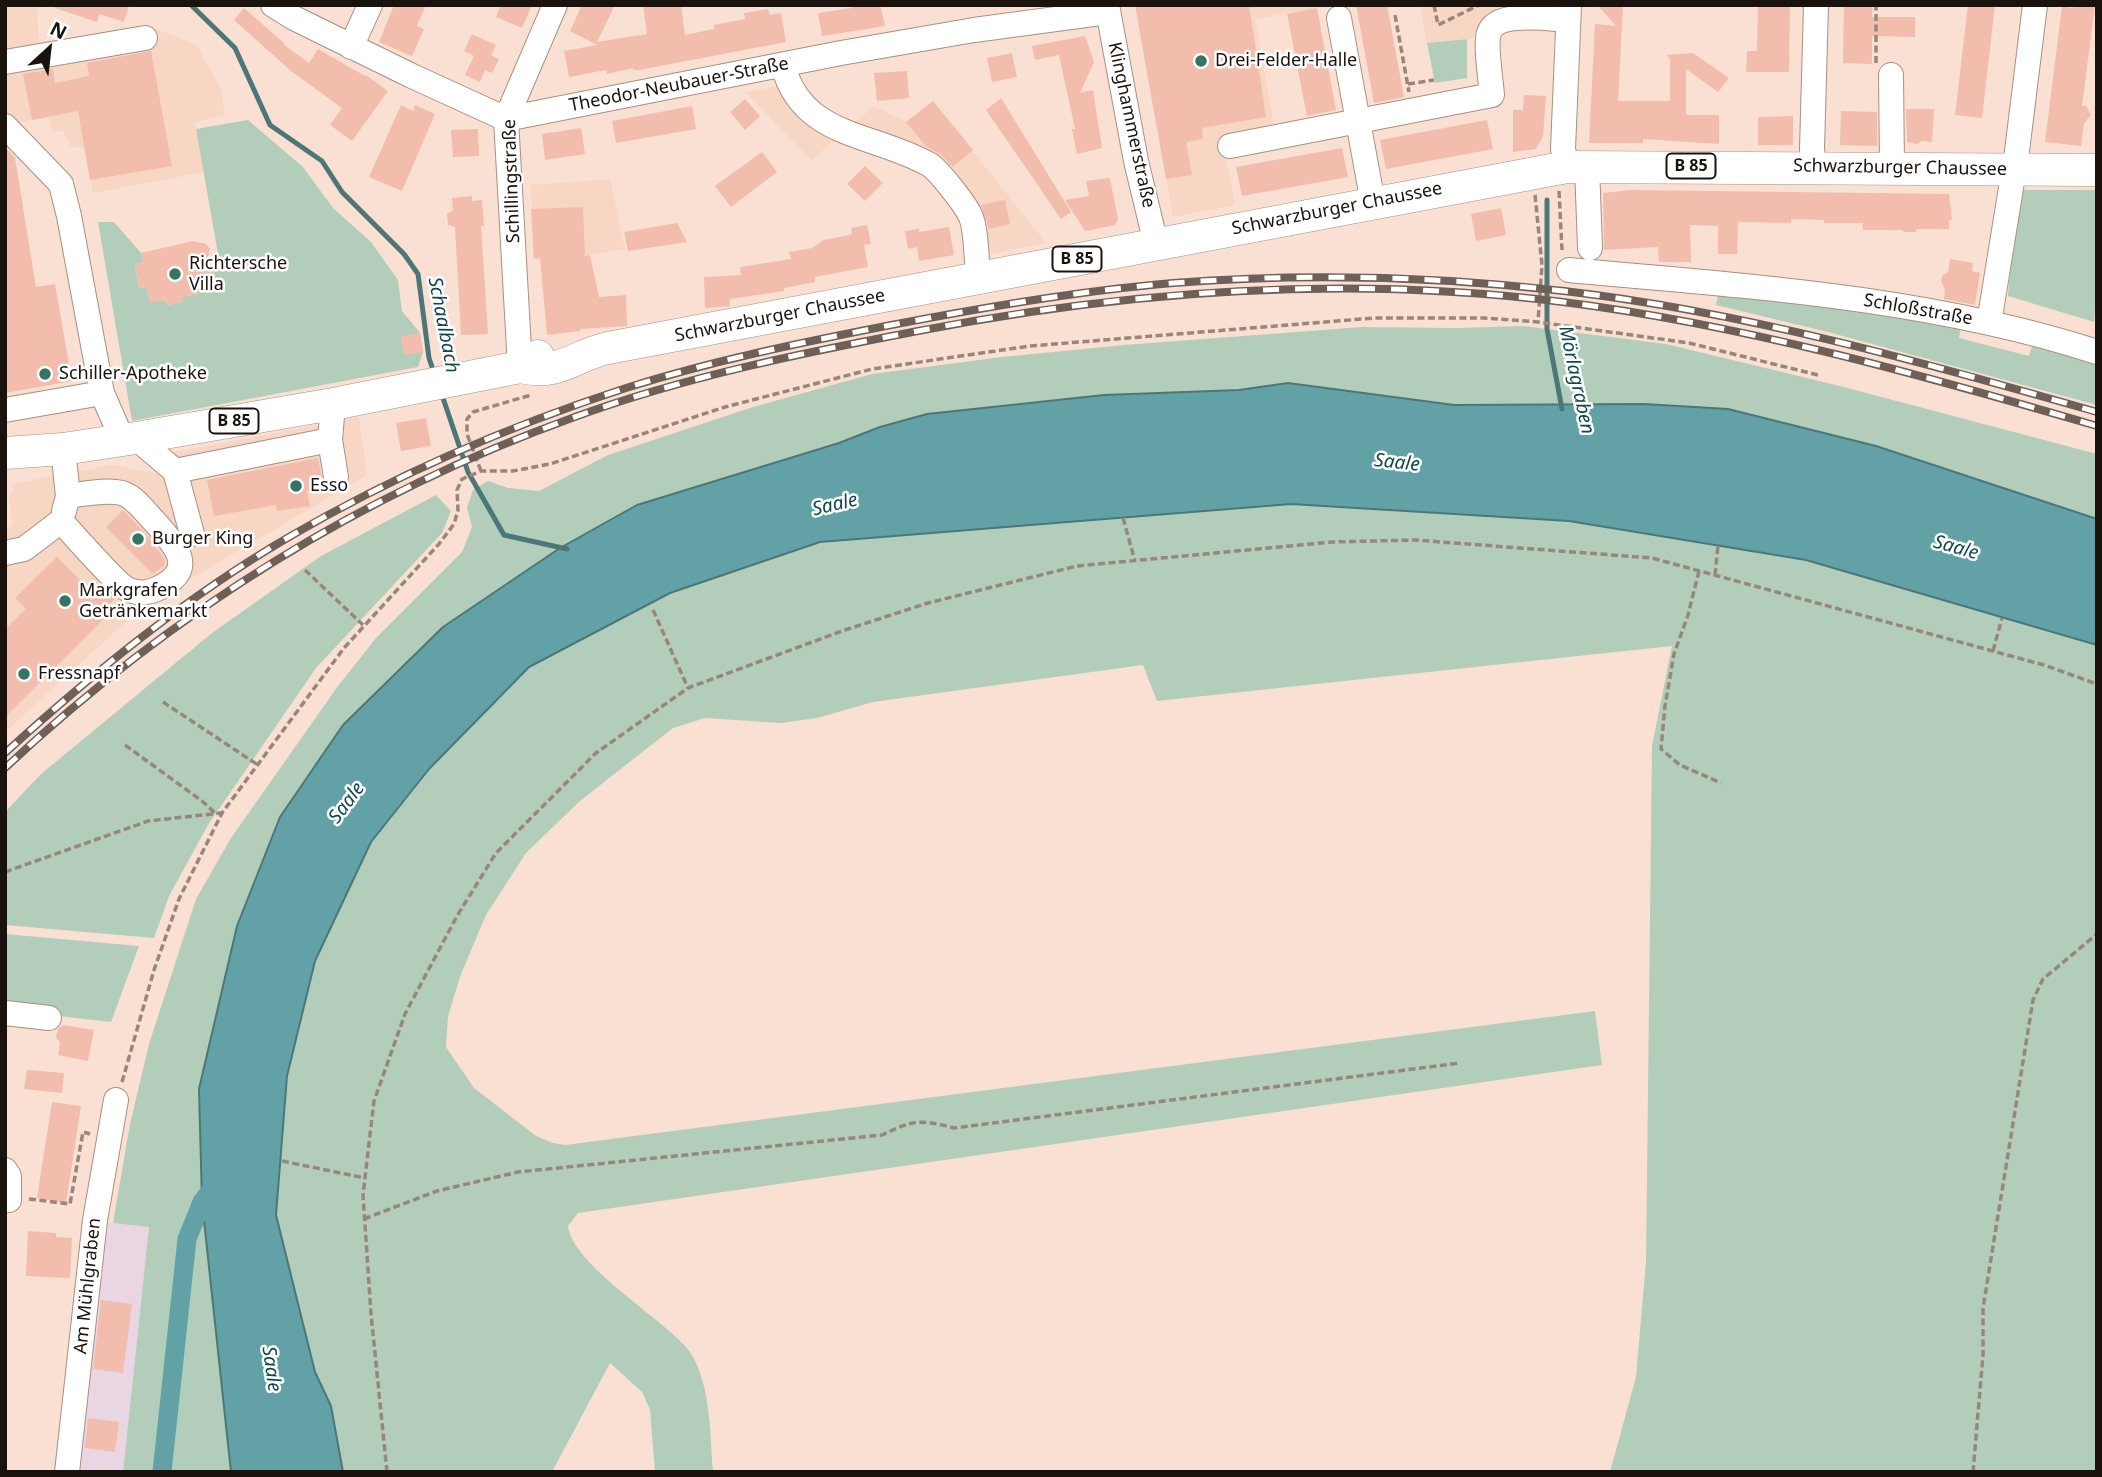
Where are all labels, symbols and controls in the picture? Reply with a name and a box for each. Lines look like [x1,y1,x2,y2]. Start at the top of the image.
north arrow [14,14,84,84]
text: N [46,15,71,45]
street label: Klinghammerstraße [1103,40,1159,210]
place label: Drei-Felder-Halle [1215,50,1357,72]
street label: Theodor-Neubauer-Straße [567,53,791,117]
marker: Drei-Felder-Halle [1193,53,1209,69]
street label: Schillingstraße [499,119,525,243]
road number: B 85 [1666,154,1716,178]
street label: Schwarzburger Chaussee [1793,155,2007,181]
street label: Schwarzburger Chaussee [1230,178,1444,240]
road number: B 85 [1052,246,1102,272]
place label: Richtersche Villa [189,253,287,296]
marker: Richtersche Villa [167,266,183,282]
water label: Schaalbach [423,275,463,375]
street label: Schwarzburger Chaussee [673,285,887,347]
street label: Schloßstraße [1862,290,1974,330]
water label: Mörlagraben [1553,324,1599,436]
place label: Schiller-Apotheke [59,363,207,385]
marker: Schiller-Apotheke [37,366,53,382]
road number: B 85 [210,408,258,434]
water label: Saale [1373,449,1421,477]
place label: Esso [310,475,348,497]
marker: Esso [288,478,304,494]
water label: Saale [810,489,860,521]
place label: Burger King [152,528,253,550]
marker: Burger King [130,531,146,547]
water label: Saale [1931,531,1981,565]
place label: Markgrafen Getränkemarkt [79,580,207,622]
marker: Markgrafen Getränkemarkt [57,593,73,609]
place label: Fressnapf [38,663,120,685]
marker: Fressnapf [16,666,32,682]
water label: Saale [324,778,370,828]
street label: Am Mühlgraben [70,1217,106,1355]
water label: Saale [257,1345,285,1393]

